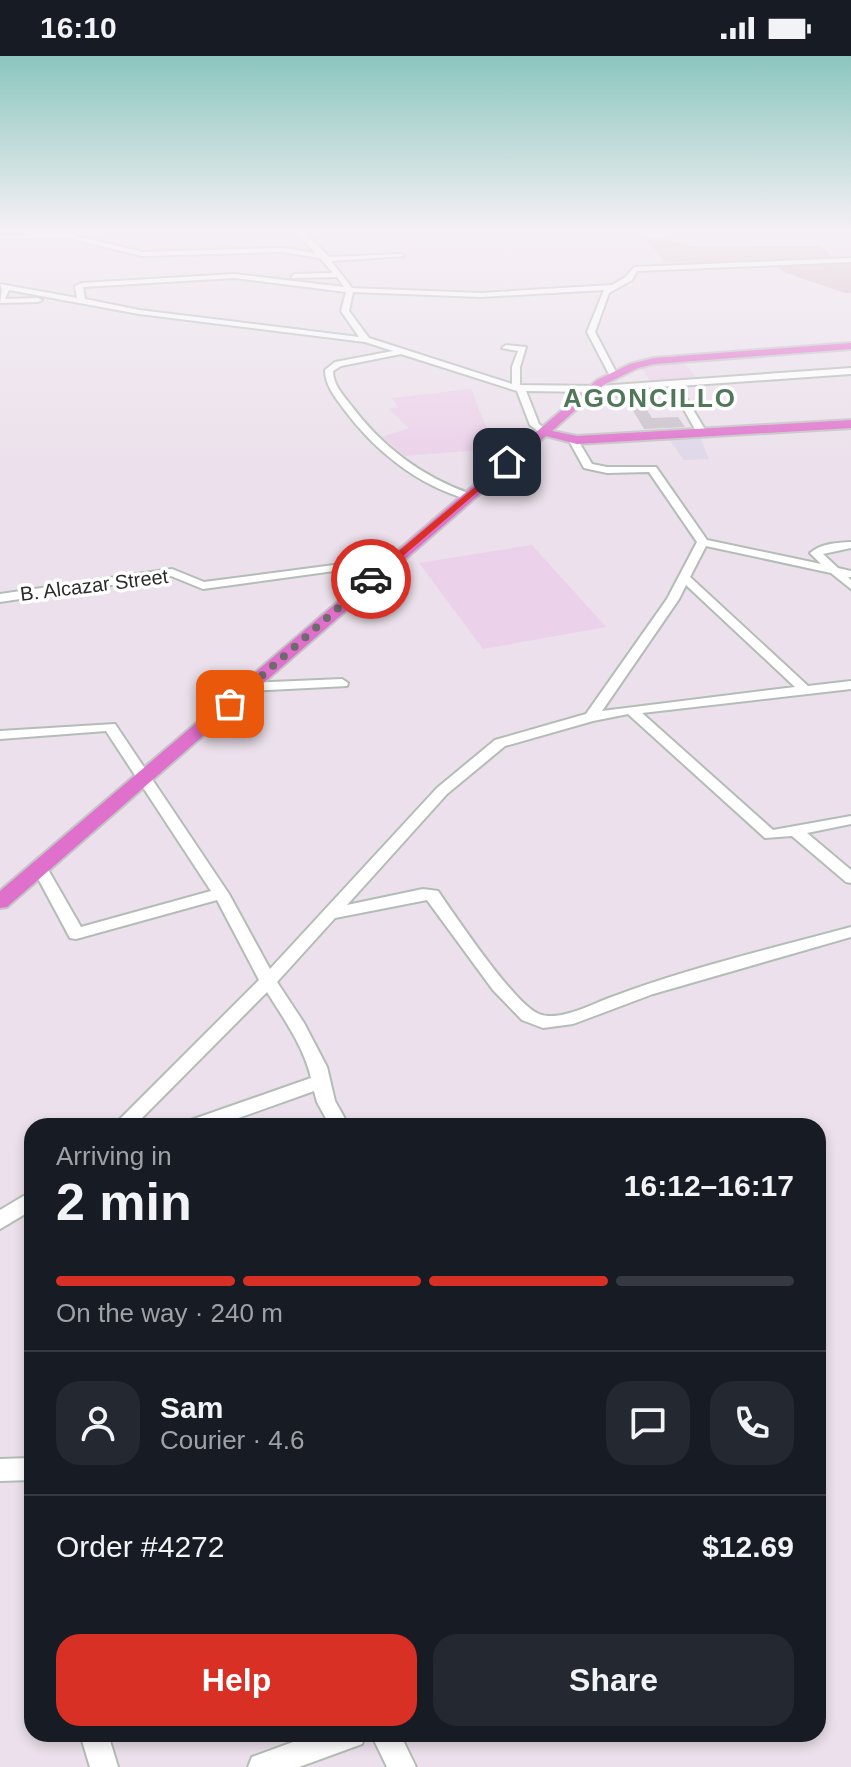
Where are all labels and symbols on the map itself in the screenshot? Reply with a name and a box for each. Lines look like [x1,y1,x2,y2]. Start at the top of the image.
district label: AGONCILLO [563,383,737,413]
pin [473,428,541,496]
courier [331,539,411,619]
street label: B. Alcazar Street [19,565,170,605]
pin [196,670,264,738]

